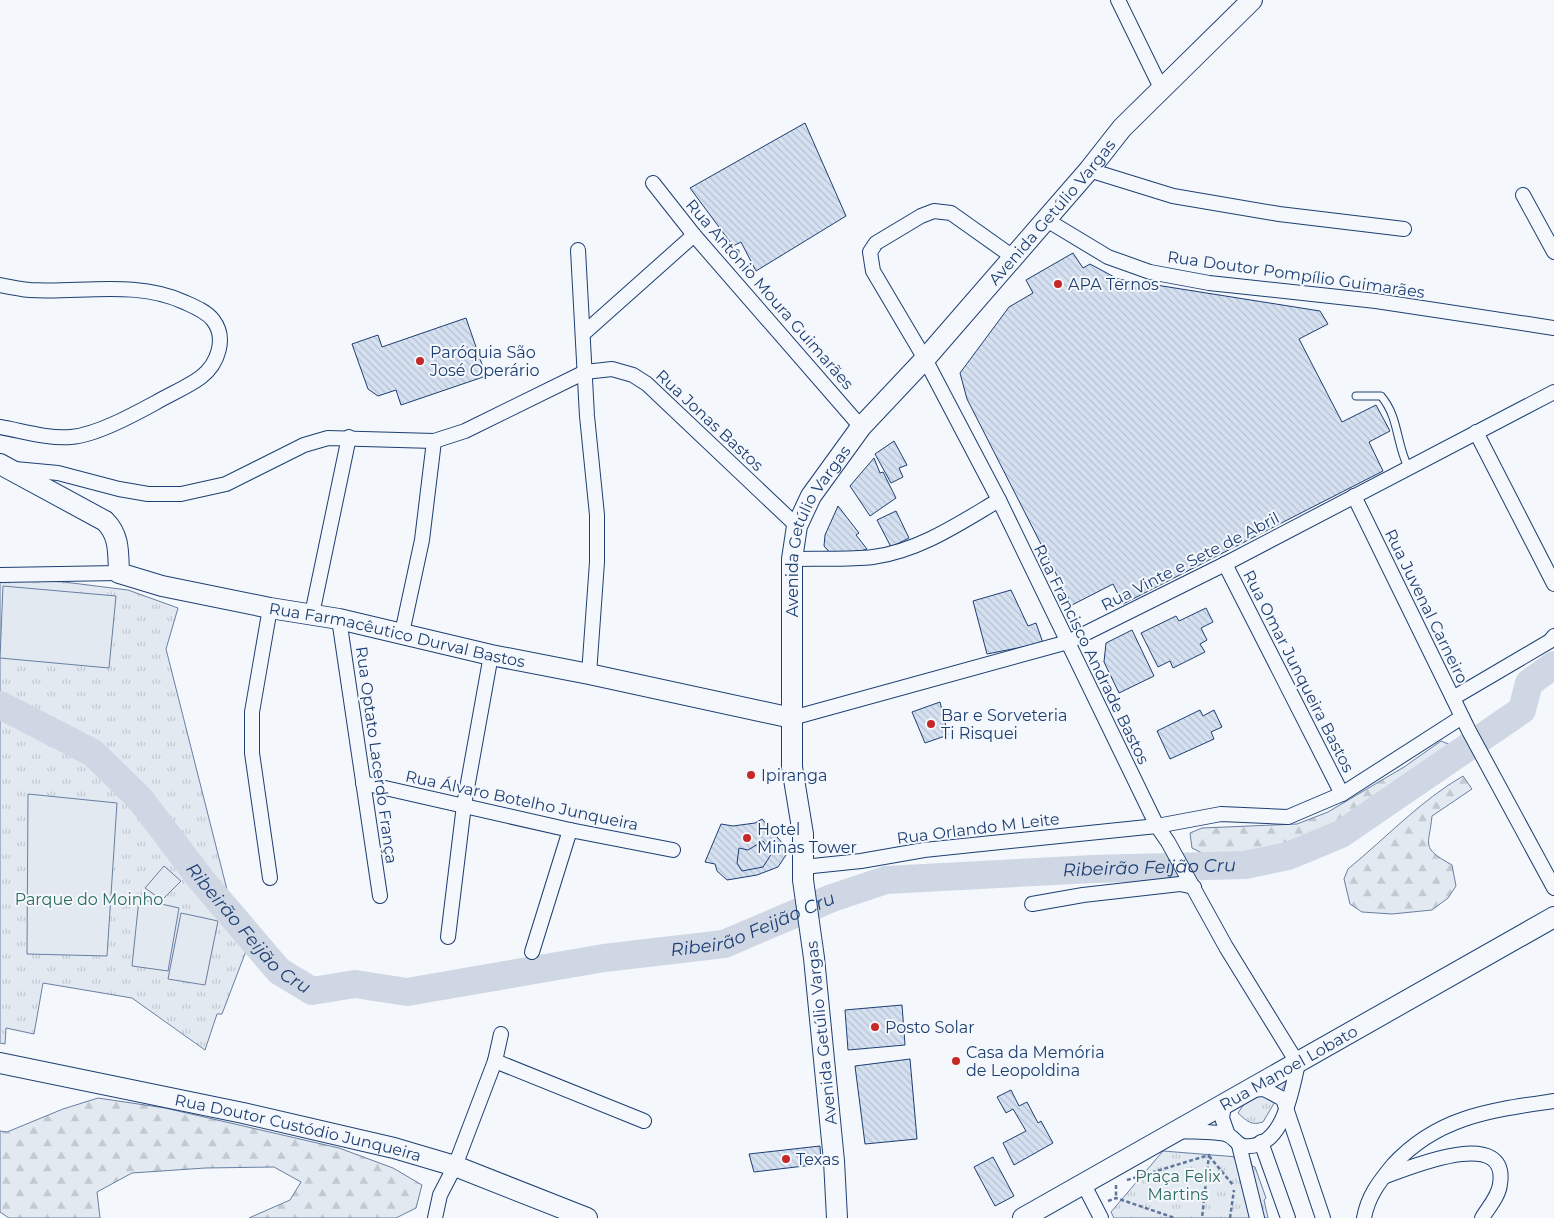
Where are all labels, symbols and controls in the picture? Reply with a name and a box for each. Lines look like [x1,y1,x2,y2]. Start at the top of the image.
street label: Avenida Getúlio Vargas [985,136,1120,289]
street label: Rua Antônio Moura Guimarães [682,195,858,393]
street label: Rua Doutor Pompílio Guimarães [1166,247,1426,302]
place label: APA Ternos [1068,275,1159,294]
marker: APA Ternos [1052,278,1064,290]
place label: Paróquia São José Operário [429,343,539,380]
marker: Paróquia São José Operário [414,355,426,367]
street label: Rua Jonas Bastos [652,366,767,475]
street label: Avenida Getúlio Vargas [783,442,855,617]
street label: Rua Vinte e Sete de Abril [1098,508,1282,615]
street label: Rua Juvenal Carneiro [1381,526,1472,687]
street label: Rua Francisco Andrade Bastos [1030,541,1153,767]
street label: Rua Omar Junqueira Bastos [1239,567,1358,776]
street label: Rua Farmacêutico Durval Bastos [268,599,527,671]
street label: Rua Optato Lacerdo França [352,645,401,865]
place label: Bar e Sorveteria Ti Risquei [941,706,1068,743]
marker: Bar e Sorveteria Ti Risquei [925,718,937,730]
street label: Rua Álvaro Botelho Junqueira [404,766,640,834]
place label: Ipiranga [761,766,827,785]
marker: Ipiranga [745,769,757,781]
street label: Rua Orlando M Leite [896,809,1060,848]
place label: Hotel Minas Tower [757,820,857,857]
marker: Hotel Minas Tower [741,832,753,844]
water label: Ribeirão Feijão Cru [1062,854,1236,882]
water label: Ribeirão Feijão Cru [181,858,315,999]
water label: Ribeirão Feijão Cru [669,887,838,961]
park label: Parque do Moinho [15,890,163,909]
street label: Avenida Getúlio Vargas [802,940,841,1126]
place label: Posto Solar [885,1018,975,1037]
marker: Posto Solar [869,1021,881,1033]
street label: Rua Manoel Lobato [1216,1021,1361,1115]
place label: Casa da Memória de Leopoldina [966,1043,1105,1080]
marker: Casa da Memória de Leopoldina [950,1055,962,1067]
street label: Rua Doutor Custódio Junqueira [173,1090,424,1166]
place label: Texas [796,1150,840,1169]
marker: Texas [780,1153,792,1165]
park label: Praça Felix Martins [1135,1167,1221,1204]

